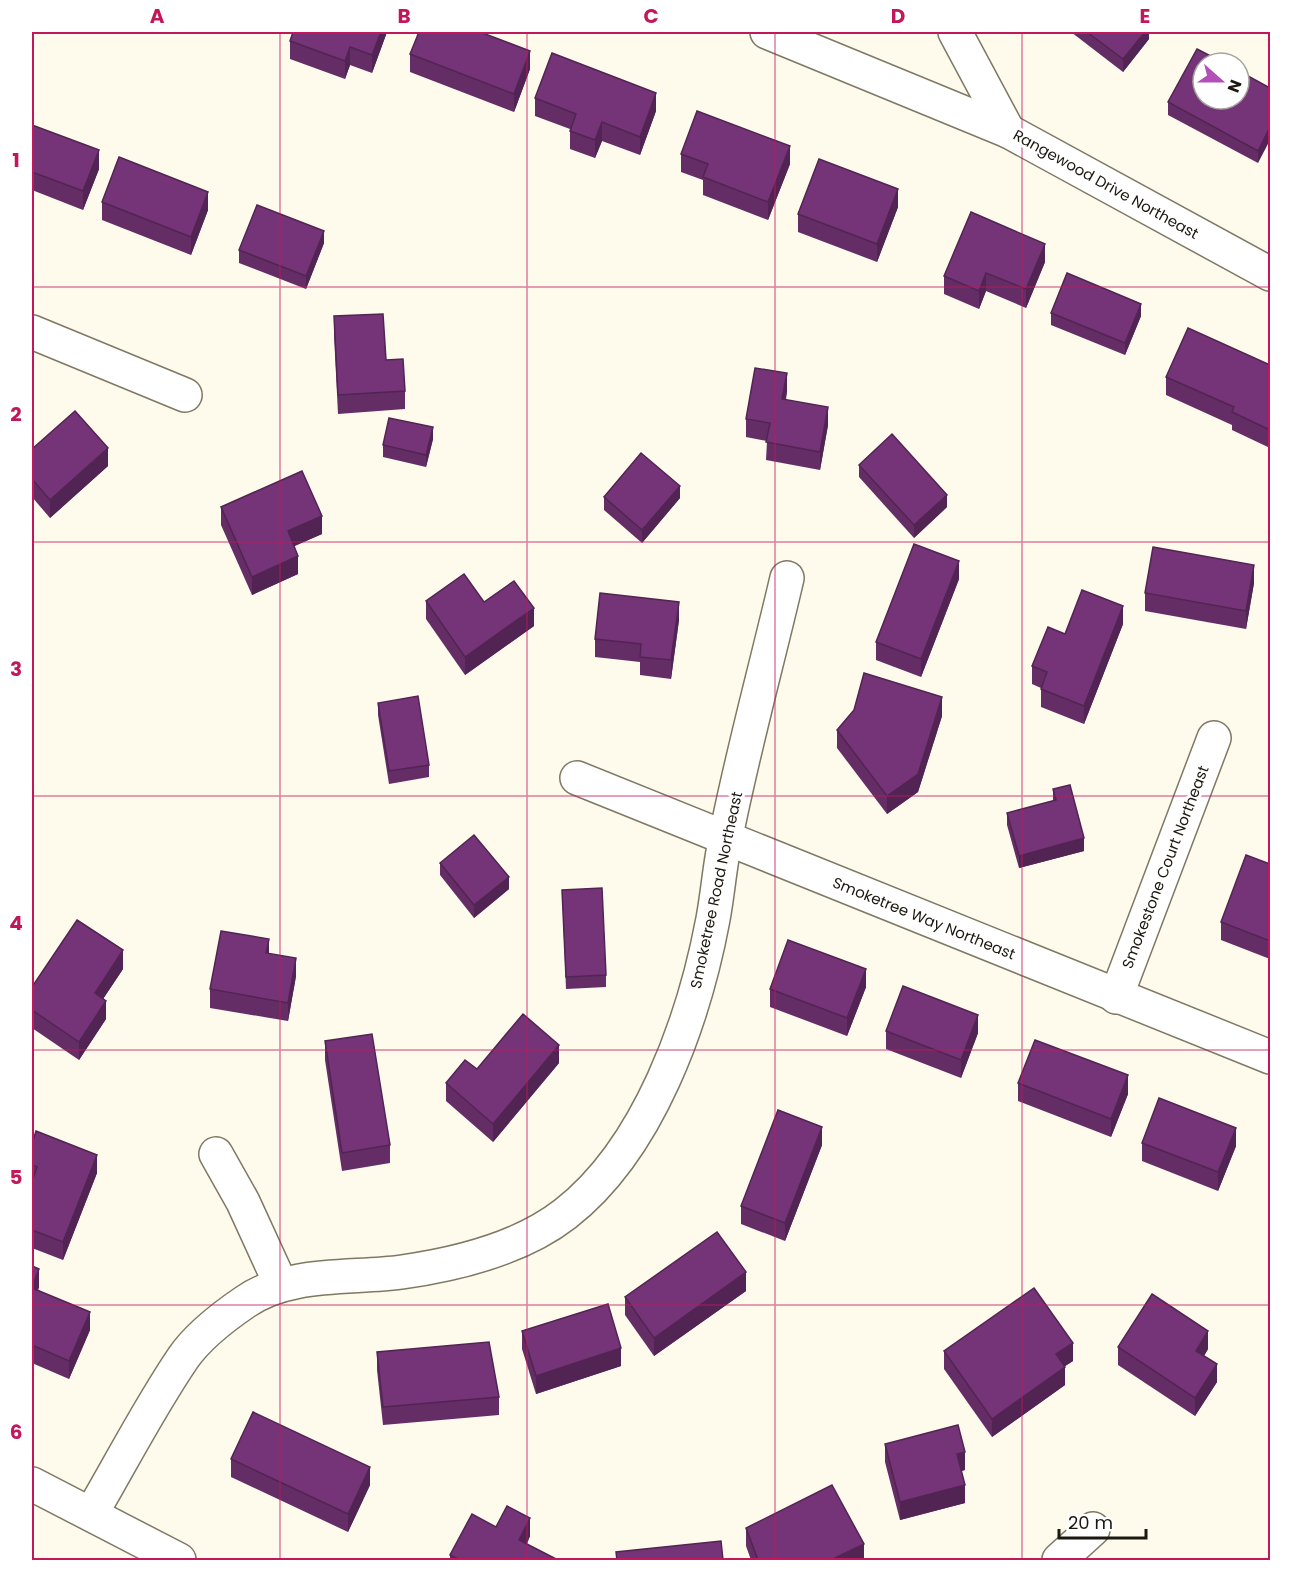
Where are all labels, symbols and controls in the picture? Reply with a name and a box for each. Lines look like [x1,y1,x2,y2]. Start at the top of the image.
text: A [150,2,165,30]
text: B [397,2,411,30]
text: C [643,2,659,30]
text: D [891,2,905,30]
text: E [1140,2,1150,30]
north arrow [1191,51,1251,111]
text: N [1222,76,1247,96]
street label: Rangewood Drive Northeast [1009,124,1203,244]
text: 1 [12,146,20,174]
text: 2 [10,400,22,428]
text: 3 [10,655,22,683]
street label: Smokestone Court Northeast [1116,762,1214,972]
street label: Smoketree Road Northeast [685,789,747,991]
street label: Smoketree Way Northeast [830,872,1018,964]
text: 4 [9,909,23,937]
text: 5 [10,1163,23,1191]
text: 6 [10,1418,22,1446]
scale bar [1059,1502,1146,1540]
text: 20 m [1068,1510,1113,1535]

